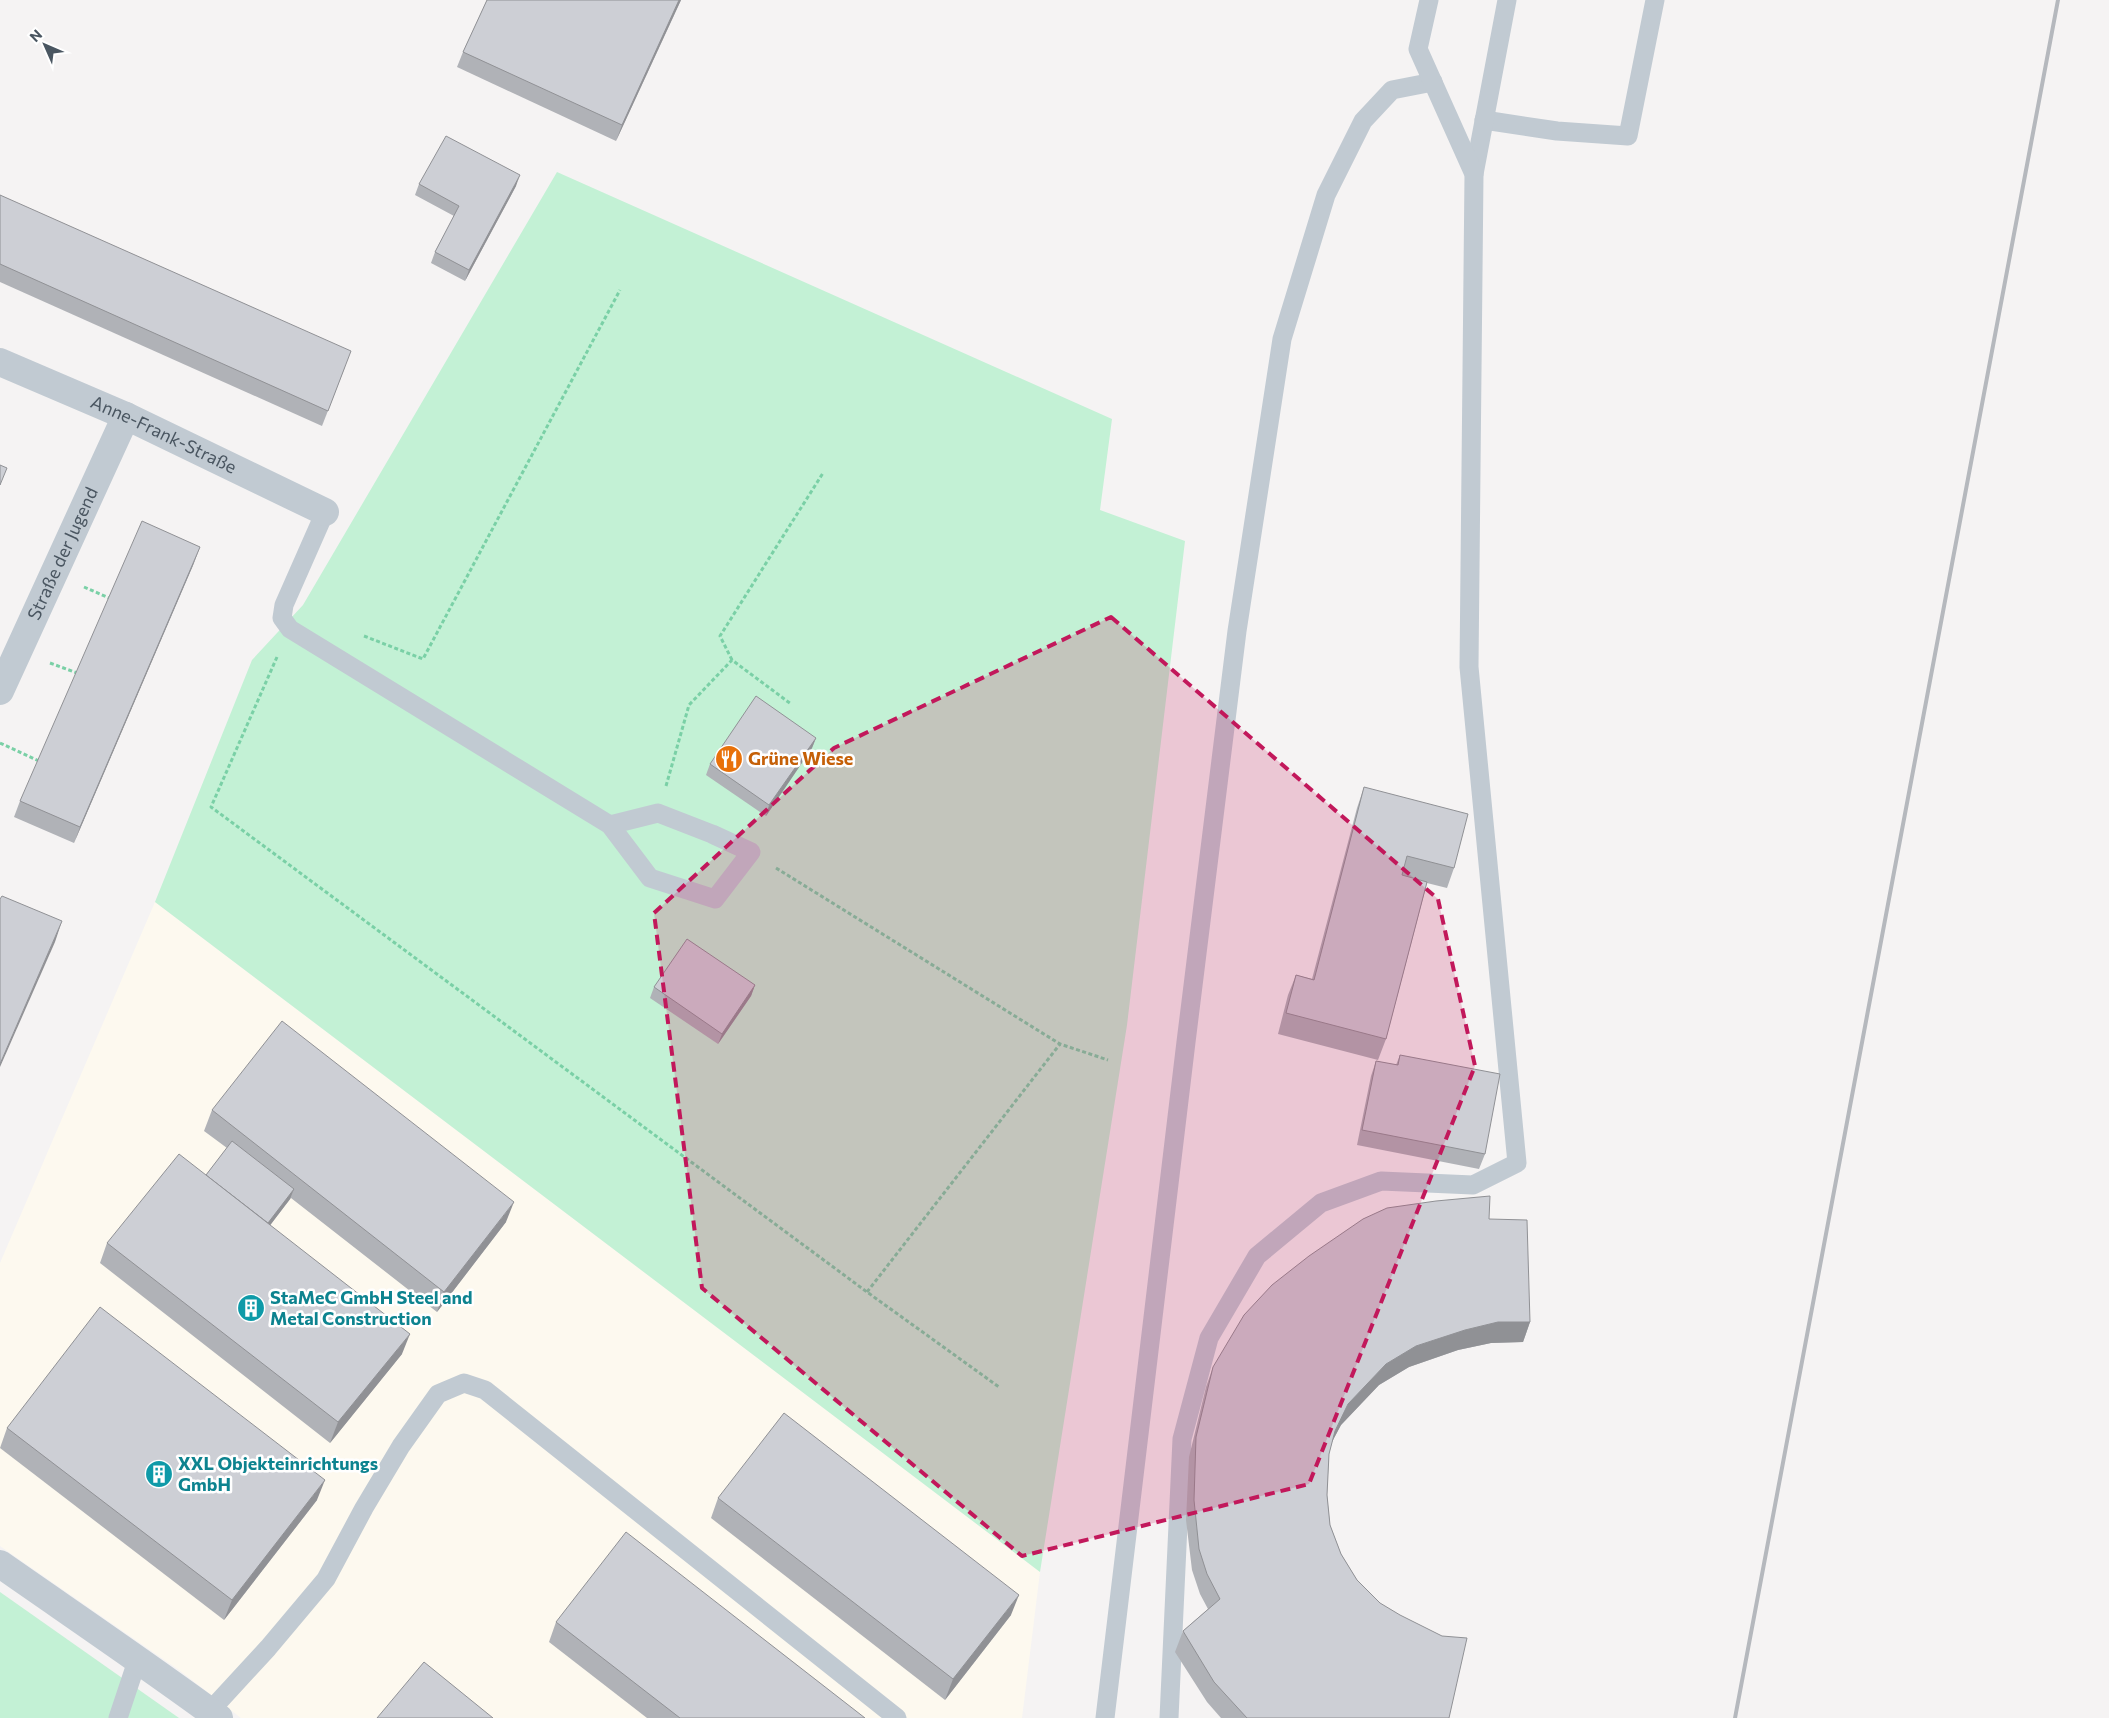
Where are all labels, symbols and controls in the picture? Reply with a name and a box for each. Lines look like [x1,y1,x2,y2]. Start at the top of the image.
north arrow [20,20,70,70]
text: N [26,26,45,45]
street label: Anne-Frank-Straße [88,390,240,478]
street label: Straße der Jugend [22,483,102,623]
restaurant icon: Grüne Wiese [714,744,744,774]
place label: Grüne Wiese [748,747,853,769]
place label: StaMeC GmbH Steel and Metal Construction [270,1286,472,1329]
building icon: StaMeC GmbH Steel and Metal Construction [236,1293,266,1323]
place label: XXL Objekteinrichtungs GmbH [178,1452,378,1495]
building icon: XXL Objekteinrichtungs GmbH [144,1459,174,1489]

